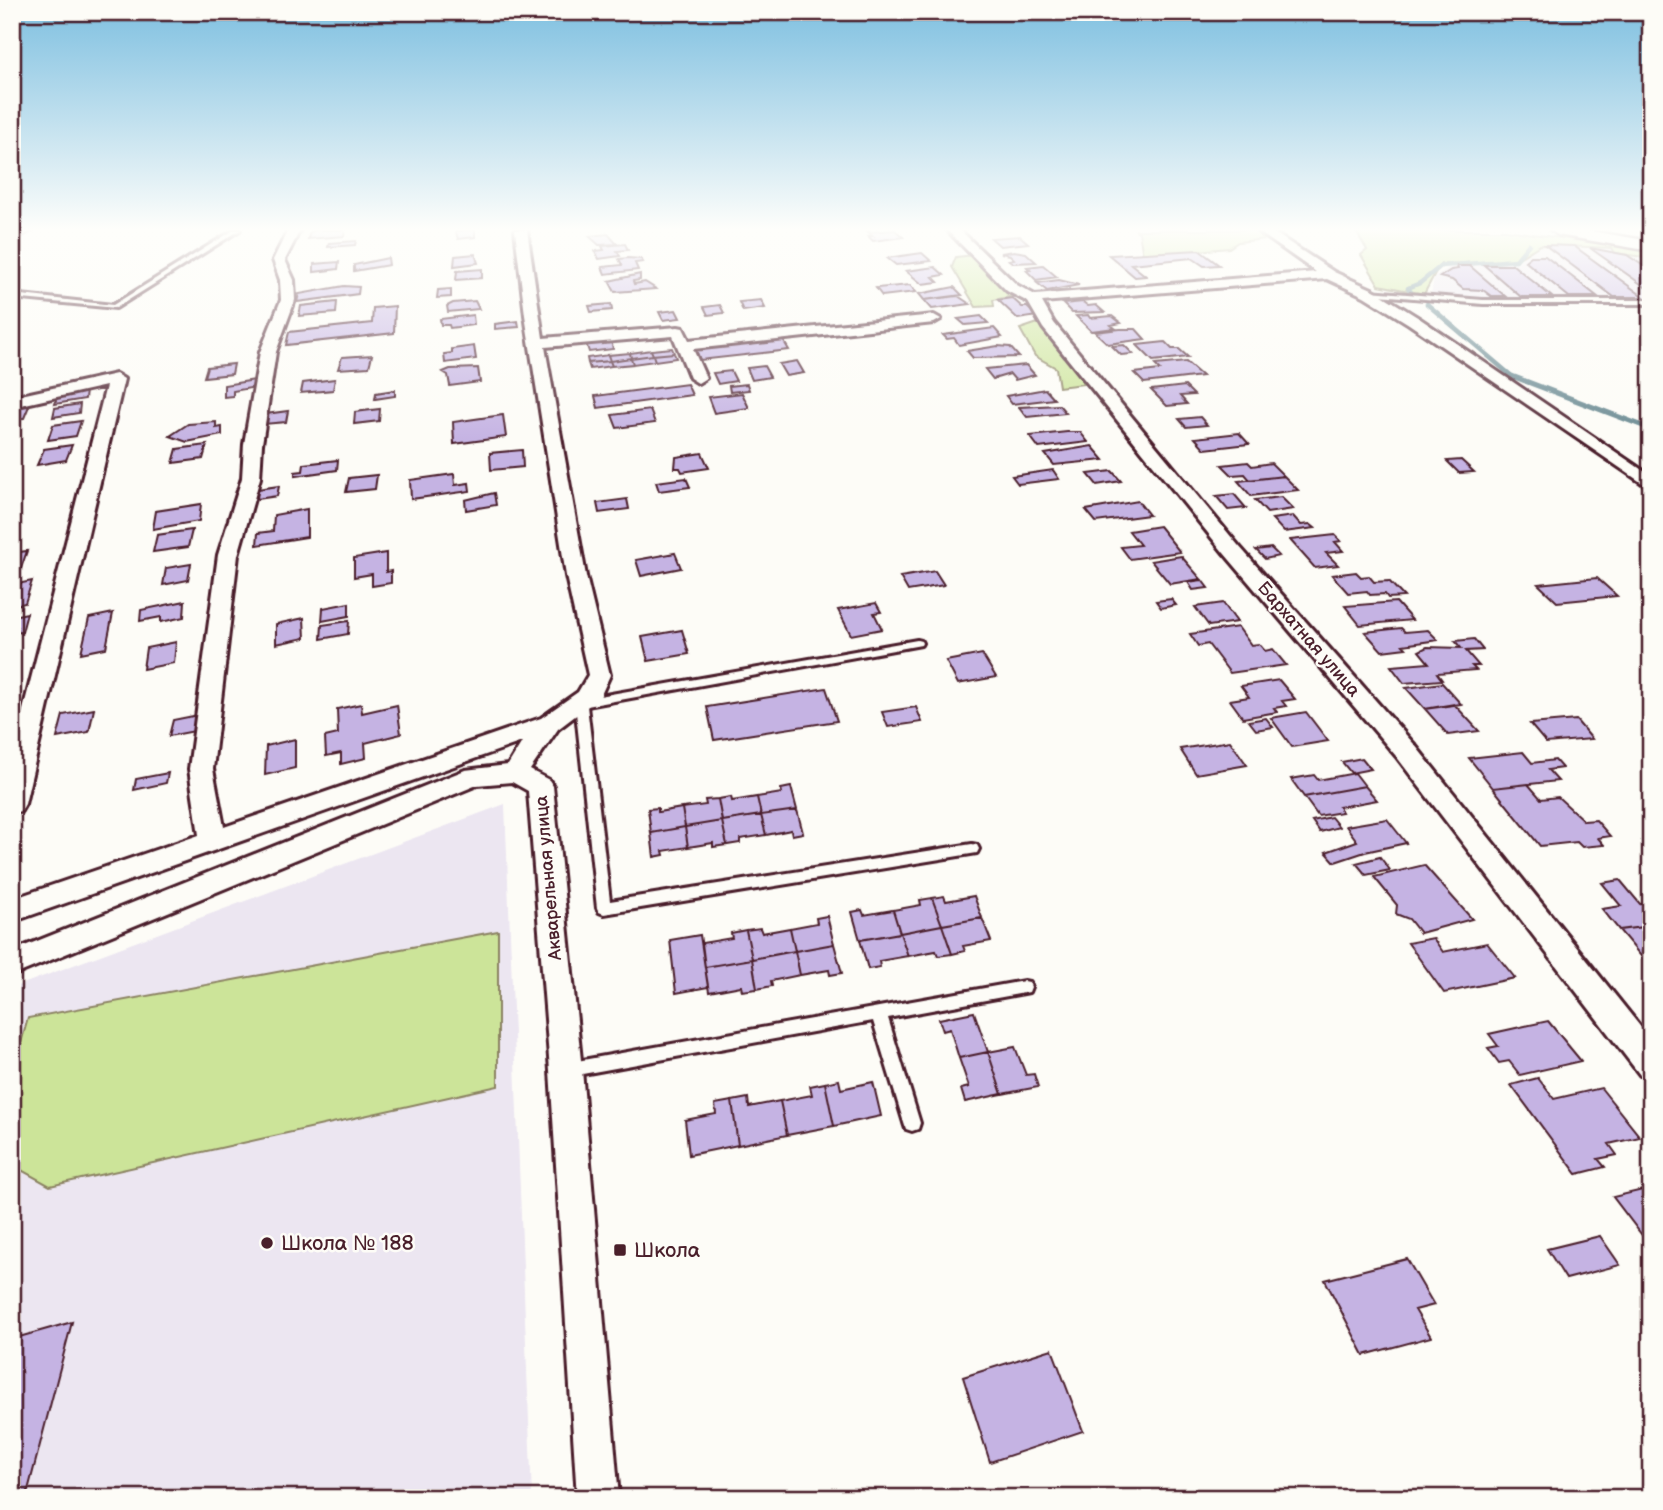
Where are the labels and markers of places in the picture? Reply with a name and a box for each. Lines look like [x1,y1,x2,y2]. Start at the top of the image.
place label: Школа № 188 [281,1231,414,1256]
marker: Школа № 188 [259,1235,275,1251]
place label: Школа [634,1238,701,1263]
marker: Школа [612,1242,628,1258]

